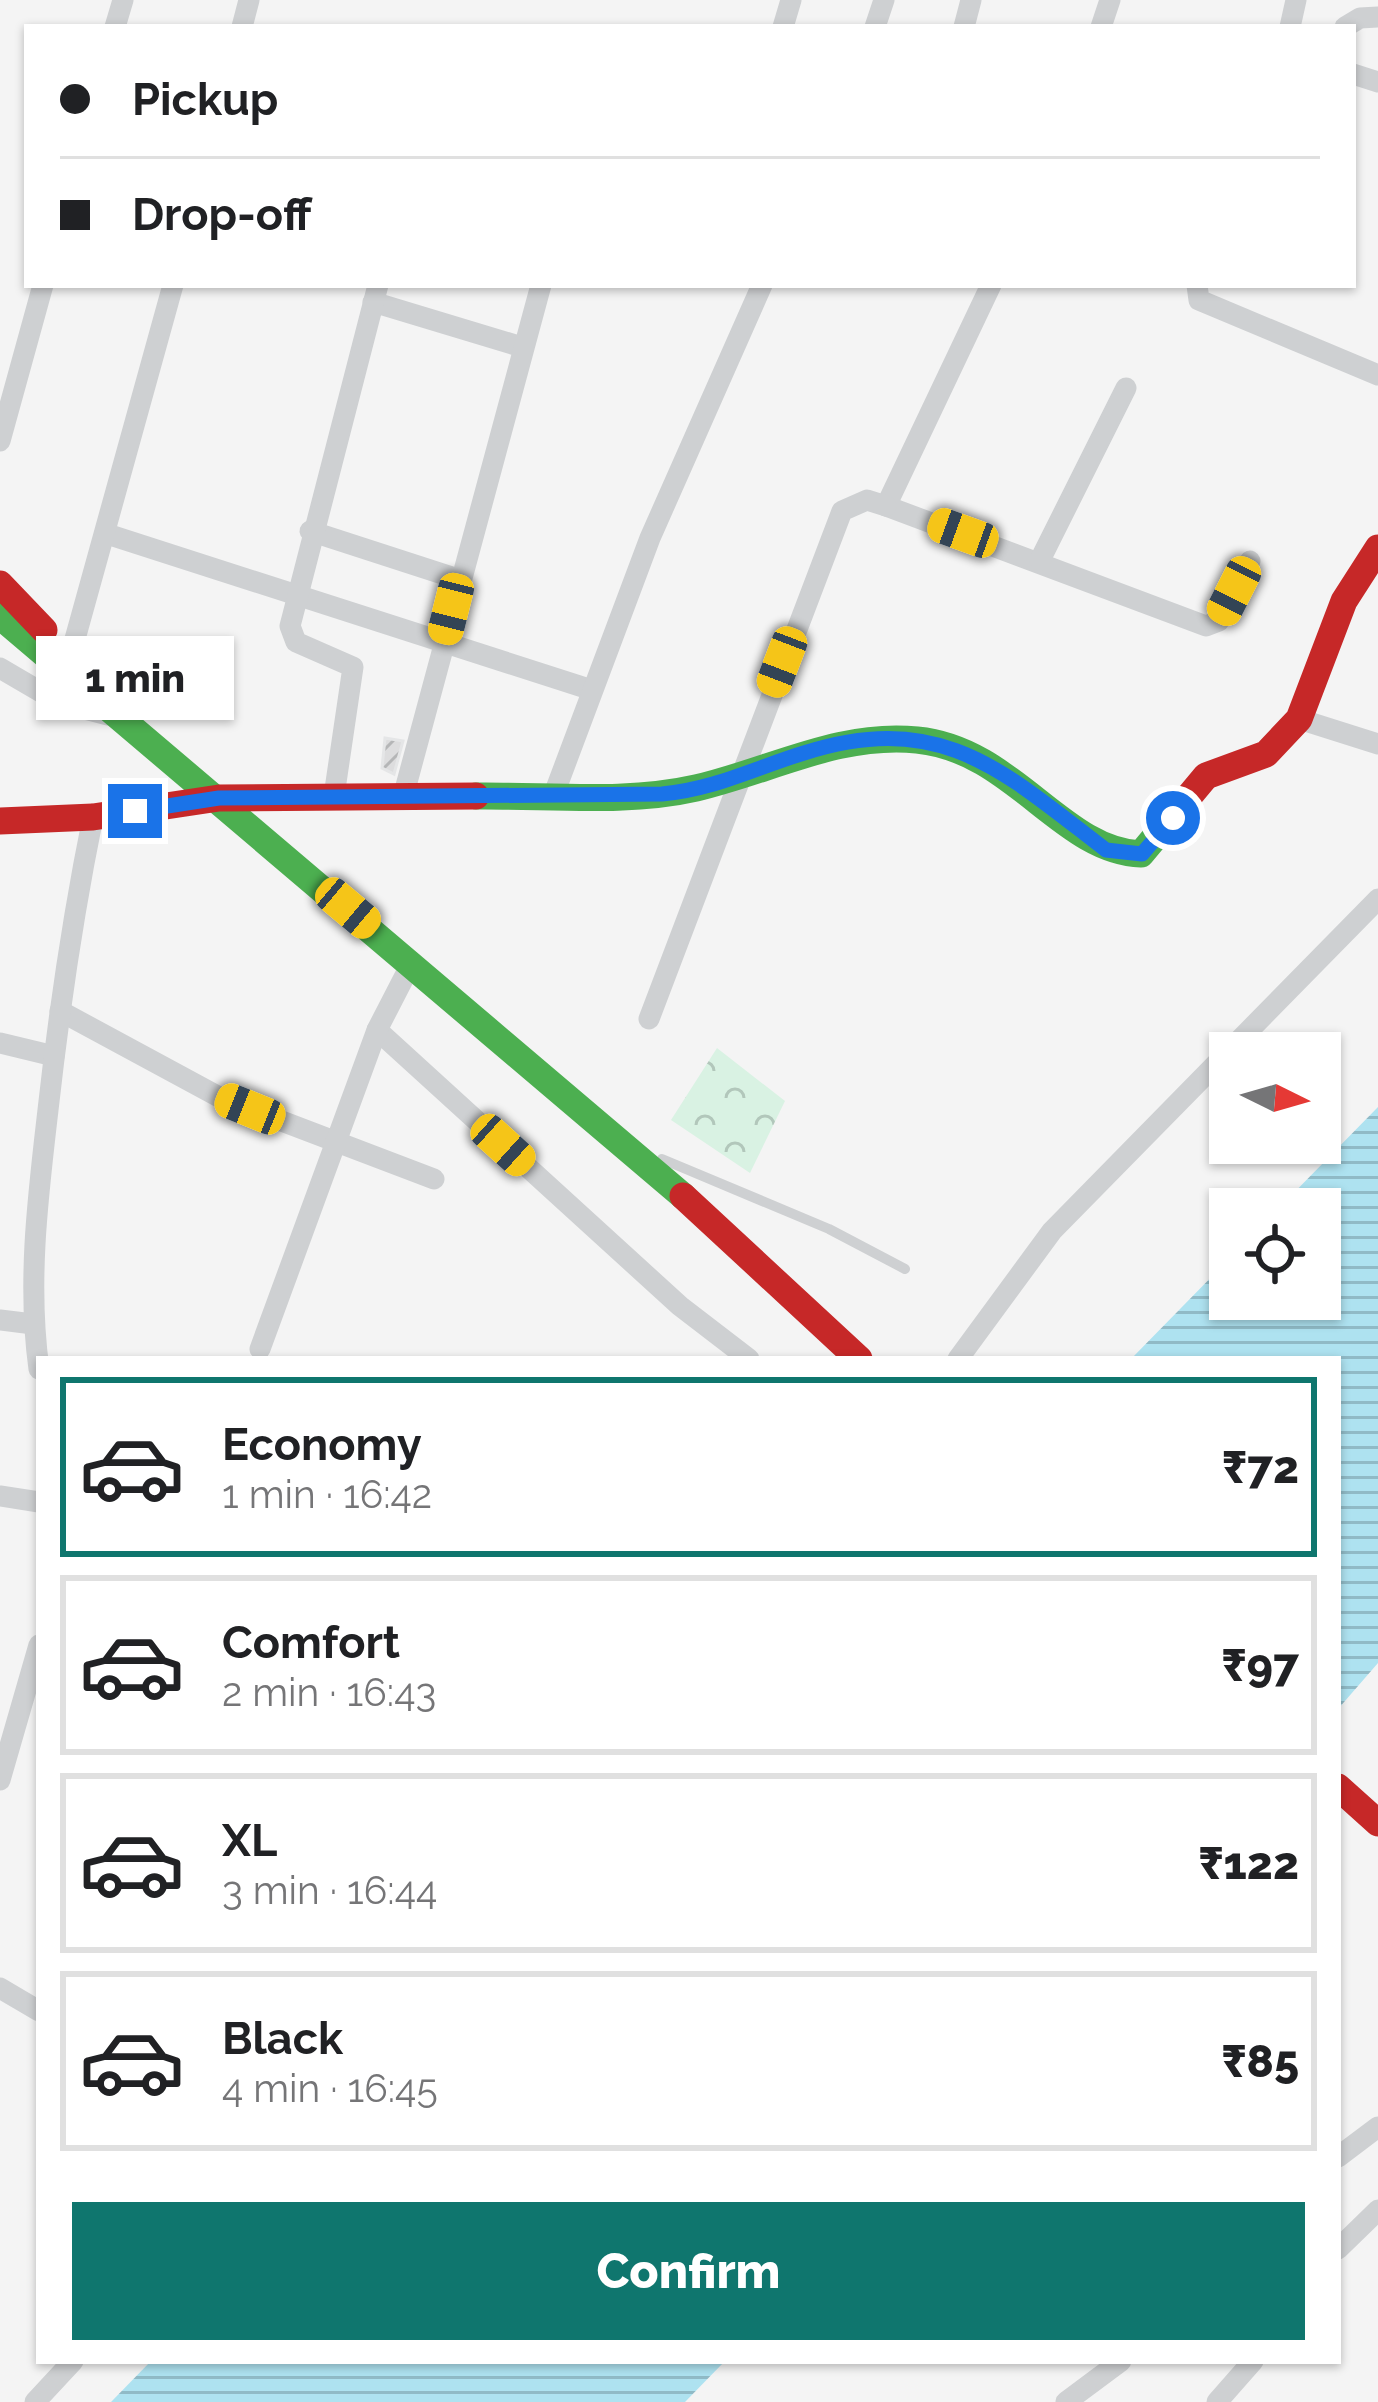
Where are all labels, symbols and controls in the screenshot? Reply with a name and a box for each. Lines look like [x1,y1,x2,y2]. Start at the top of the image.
text: Pickup [132,73,278,126]
text: Drop-off [132,188,312,241]
car [923,504,1003,562]
car [1202,551,1266,631]
car [425,570,477,648]
car [752,622,812,702]
callout: 1 min [36,637,234,721]
text: 1 min [85,655,185,701]
route end [108,784,162,838]
route start [1146,791,1200,845]
car [309,871,387,945]
north arrow [1209,1032,1341,1164]
map controls [1209,1032,1341,1320]
car [210,1079,290,1139]
car [464,1108,542,1182]
button: locate [1209,1188,1341,1320]
icon: car [78,1413,186,1521]
text: Economy [222,1418,422,1471]
text: ₹72 [1222,1441,1299,1494]
text: 1 min · 16:42 [222,1471,432,1517]
icon: car [78,1611,186,1719]
text: Comfort [222,1616,400,1669]
text: ₹97 [1222,1639,1299,1692]
text: 2 min · 16:43 [222,1669,436,1715]
icon: car [78,1809,186,1917]
text: XL [222,1814,277,1867]
text: ₹122 [1199,1837,1299,1890]
text: 3 min · 16:44 [222,1867,437,1913]
icon: car [78,2007,186,2115]
text: Black [222,2012,343,2065]
text: ₹85 [1222,2035,1299,2088]
text: 4 min · 16:45 [222,2065,438,2111]
button: Confirm [72,2202,1305,2340]

